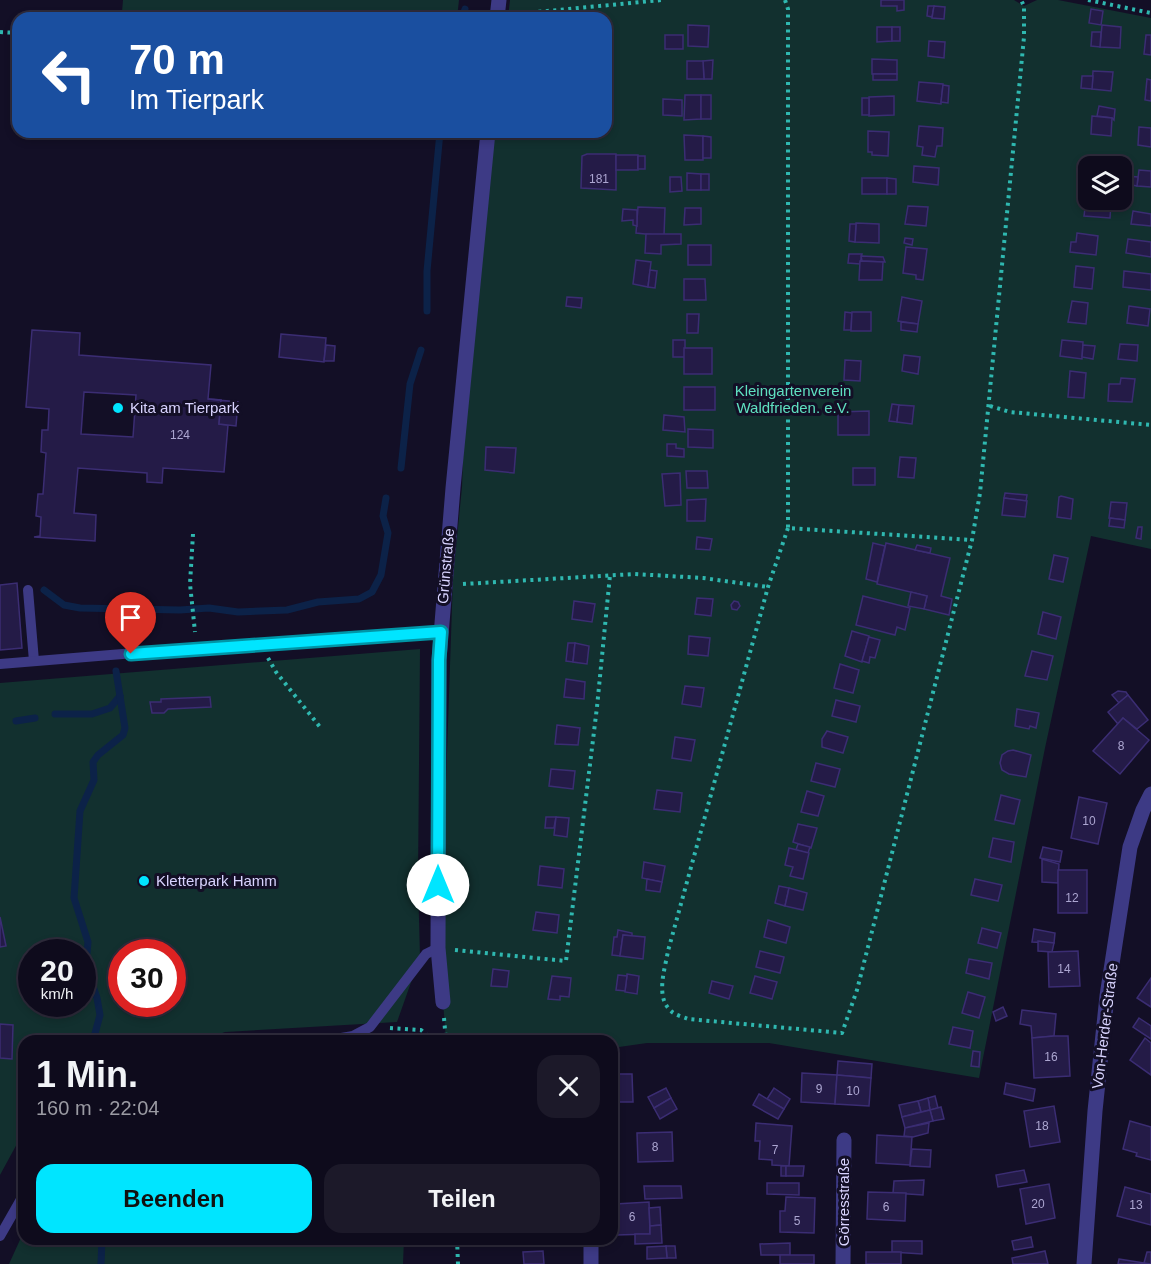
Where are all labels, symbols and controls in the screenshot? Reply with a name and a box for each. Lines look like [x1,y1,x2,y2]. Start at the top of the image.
icon: left [30,36,108,114]
text: 70 m [129,36,225,83]
text: Im Tierpark [129,85,264,115]
map controls [1078,156,1132,210]
button: layers [1078,156,1132,210]
house number: 181 [589,172,609,186]
park label: Kleingartenverein Waldfrieden. e.V. [735,382,851,416]
place label: Kita am Tierpark [130,399,240,416]
marker: Kita am Tierpark [111,401,125,415]
house number: 124 [170,428,190,442]
street label: Grünstraße [434,527,457,604]
pin [105,592,156,654]
icon: arrive [114,601,147,634]
house number: 8 [1118,739,1125,753]
house number: 10 [1082,814,1096,828]
position arrow [406,853,470,917]
place label: Kletterpark Hamm [156,872,277,889]
marker: Kletterpark Hamm [137,874,151,888]
house number: 12 [1065,891,1079,905]
speed limit sign: 30 [108,939,186,1017]
text: 20 [40,954,74,987]
house number: 14 [1057,962,1071,976]
street label: Von-Herder-Straße [1088,962,1121,1090]
text: km/h [41,985,73,1002]
house number: 16 [1044,1050,1058,1064]
text: 1 Min. [36,1054,138,1095]
button: close [537,1055,600,1118]
house number: 9 [816,1082,823,1096]
house number: 10 [846,1084,860,1098]
text: 160 m · 22:04 [36,1097,159,1119]
house number: 18 [1035,1119,1049,1133]
house number: 8 [652,1140,659,1154]
house number: 7 [772,1143,779,1157]
street label: Görresstraße [835,1158,852,1246]
button: Beenden [36,1164,312,1233]
button: Teilen [324,1164,600,1233]
house number: 20 [1031,1197,1045,1211]
house number: 13 [1129,1198,1143,1212]
house number: 6 [883,1200,890,1214]
house number: 6 [629,1210,636,1224]
house number: 5 [794,1214,801,1228]

